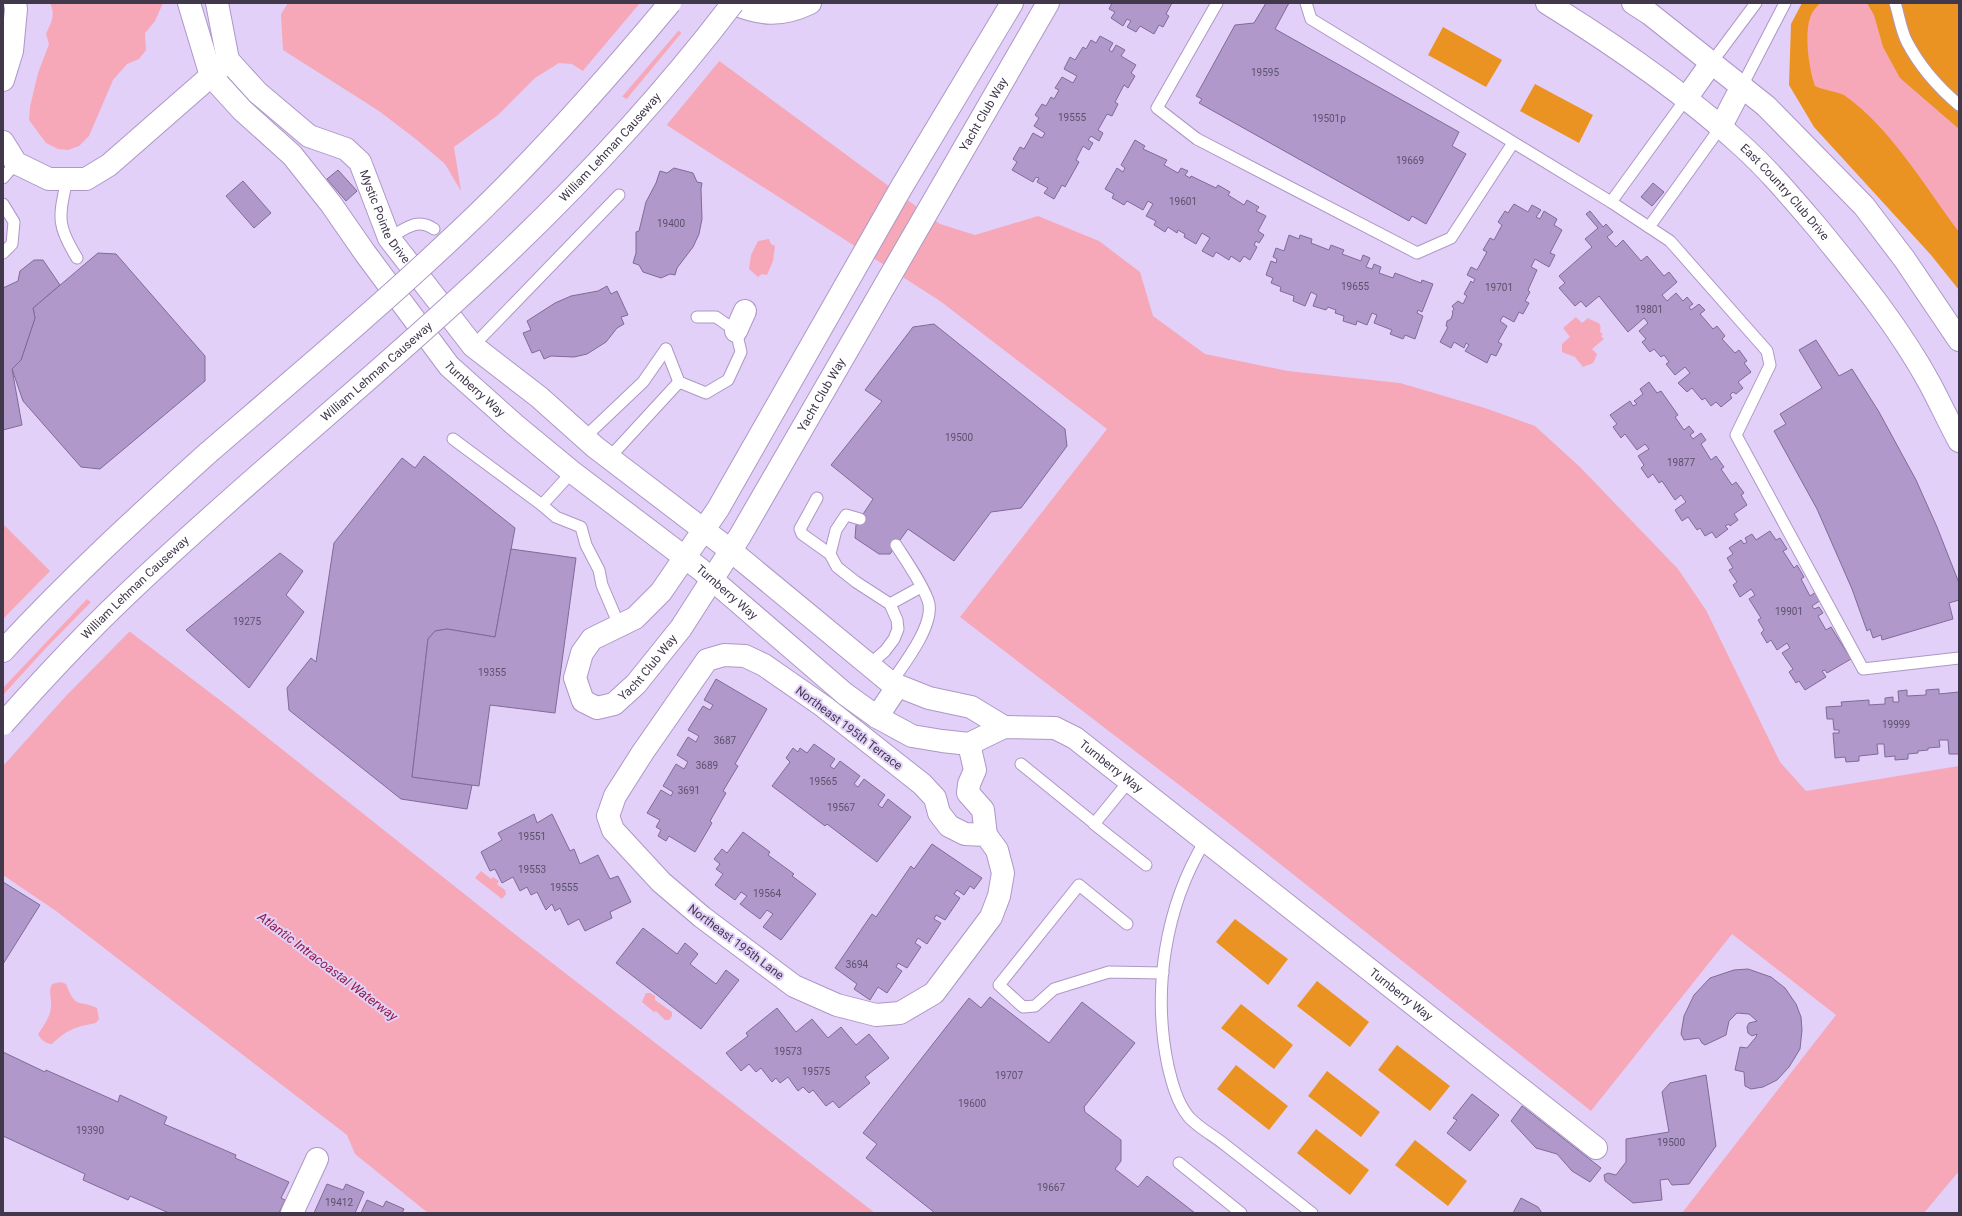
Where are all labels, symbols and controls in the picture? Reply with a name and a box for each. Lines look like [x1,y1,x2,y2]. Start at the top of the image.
house number: 19595 [1251,67,1279,78]
street label: Yacht Club Way [957,75,1011,154]
street label: William Lehman Causeway [556,90,664,205]
house number: 19555 [1058,112,1086,123]
house number: 19501p [1312,113,1346,124]
street label: East Country Club Drive [1737,141,1832,243]
house number: 19669 [1396,155,1424,166]
street label: Mystic Pointe Drive [357,168,413,266]
house number: 19601 [1169,196,1197,207]
house number: 19400 [657,218,685,229]
house number: 19655 [1341,281,1369,292]
house number: 19701 [1485,282,1513,293]
house number: 19801 [1635,304,1663,315]
street label: William Lehman Causeway [318,319,435,424]
street label: Yacht Club Way [795,355,848,434]
street label: Turnberry Way [441,359,508,420]
house number: 19500 [945,432,973,443]
house number: 19877 [1667,457,1695,468]
street label: William Lehman Causeway [78,533,192,642]
street label: Turnberry Way [693,562,761,623]
house number: 19901 [1775,606,1803,617]
house number: 19275 [233,616,261,627]
street label: Yacht Club Way [616,631,680,704]
house number: 19355 [478,667,506,678]
street label: Northeast 195th Terrace [793,683,905,773]
house number: 19999 [1882,719,1910,730]
house number: 3687 [714,735,737,746]
street label: Turnberry Way [1077,737,1146,796]
house number: 3689 [696,760,718,771]
house number: 19565 [809,776,837,787]
house number: 3691 [678,785,700,796]
house number: 19567 [827,802,855,813]
house number: 19551 [518,831,546,842]
house number: 19553 [518,864,546,875]
house number: 19555 [550,882,578,893]
house number: 19564 [753,888,781,899]
street label: Northeast 195th Lane [685,901,787,983]
water label: Atlantic Intracoastal Waterway [254,908,401,1025]
house number: 3694 [846,959,869,970]
street label: Turnberry Way [1367,965,1436,1024]
house number: 19573 [774,1046,802,1057]
house number: 19575 [802,1066,830,1077]
house number: 19707 [995,1070,1023,1081]
house number: 19600 [958,1098,986,1109]
house number: 19390 [76,1125,104,1136]
house number: 19500 [1657,1137,1685,1148]
house number: 19667 [1037,1182,1065,1193]
house number: 19412 [325,1197,353,1208]

